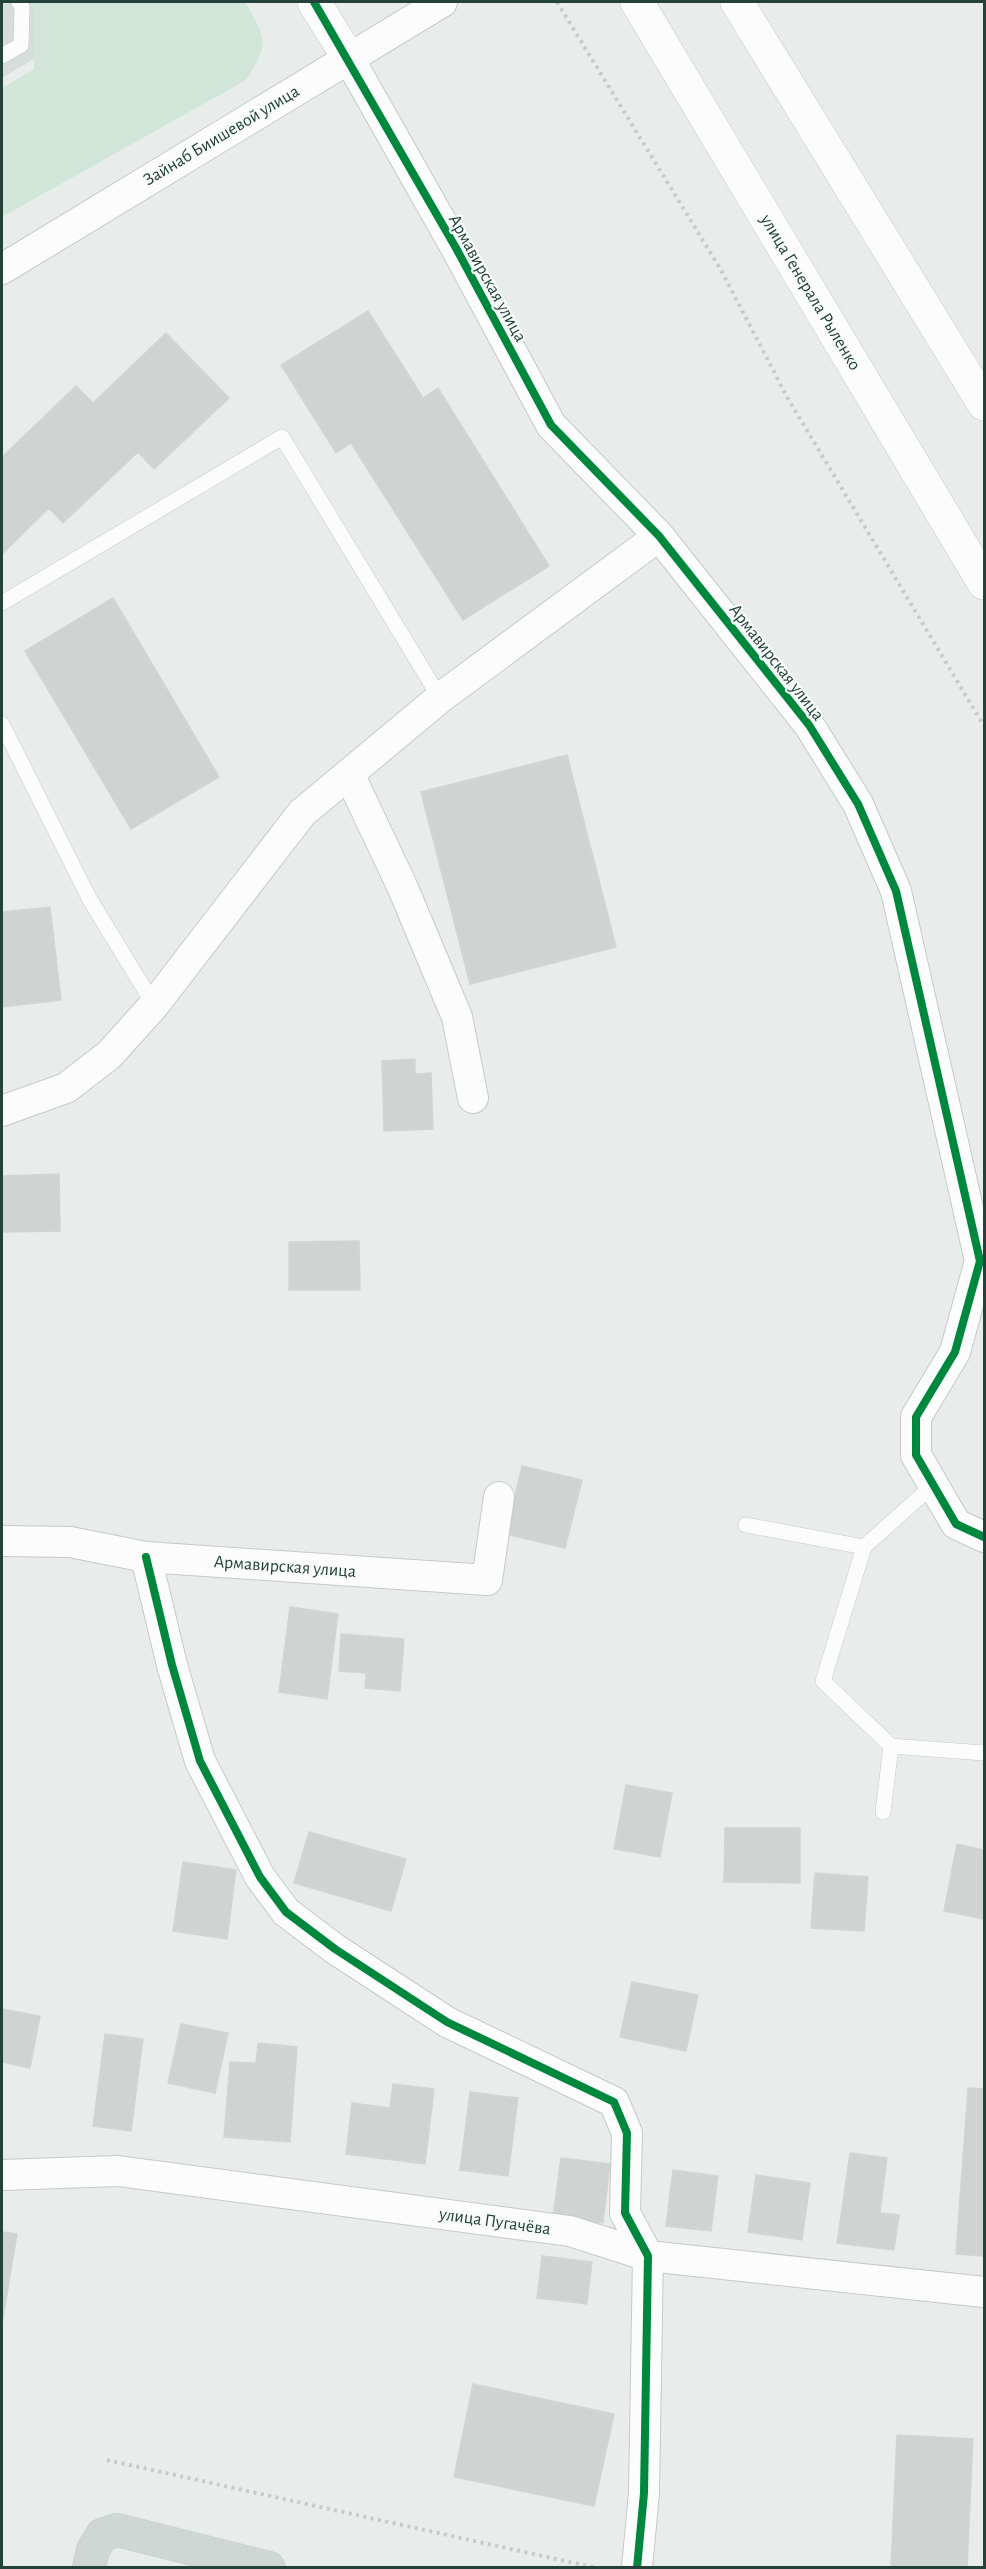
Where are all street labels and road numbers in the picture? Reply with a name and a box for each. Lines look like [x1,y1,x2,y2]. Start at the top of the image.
street label: Зайнаб Биишевой улица [140,81,303,189]
street label: улица Генерала Рыленко [756,211,864,374]
street label: Армавирская улица [445,212,530,345]
street label: Армавирская улица [725,601,827,724]
street label: Армавирская улица [213,1553,357,1581]
street label: улица Пугачёва [437,2205,552,2239]

